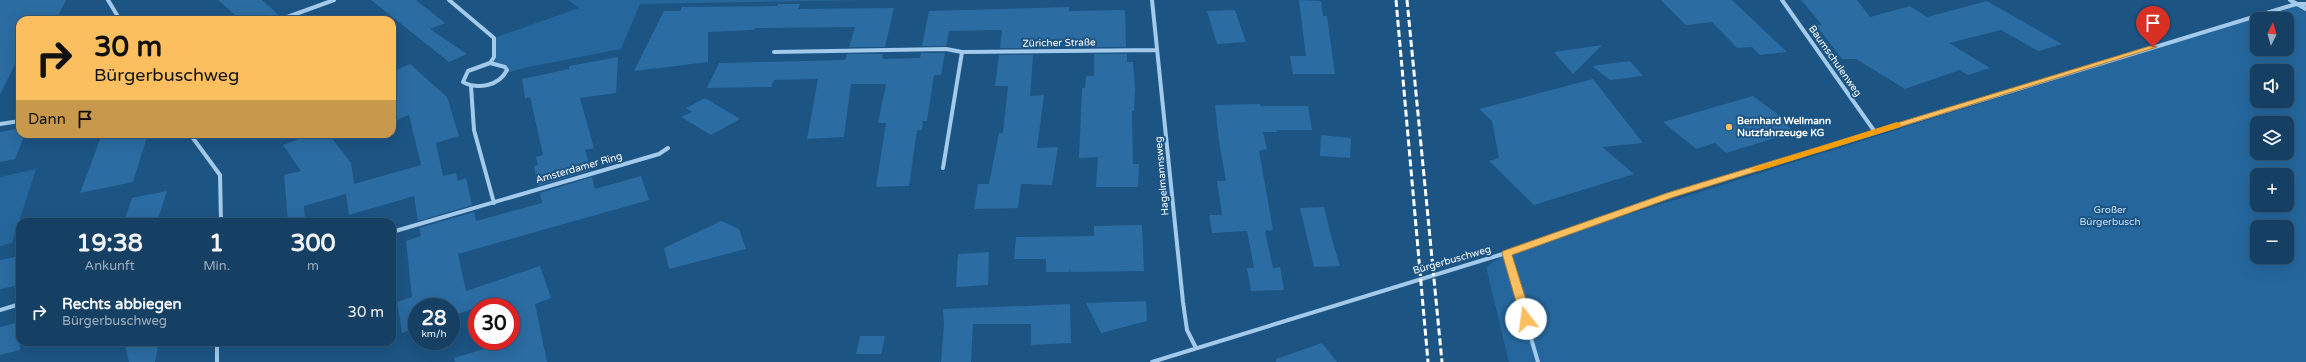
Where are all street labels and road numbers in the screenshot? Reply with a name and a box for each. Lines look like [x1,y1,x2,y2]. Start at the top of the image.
street label: Baumschulenweg [1806,23,1864,99]
street label: Züricher Straße [1022,36,1096,50]
street label: Hagelmannsweg [1153,136,1171,216]
street label: Amsterdamer Ring [534,150,624,186]
street label: Bürgerbuschweg [1412,243,1492,277]

